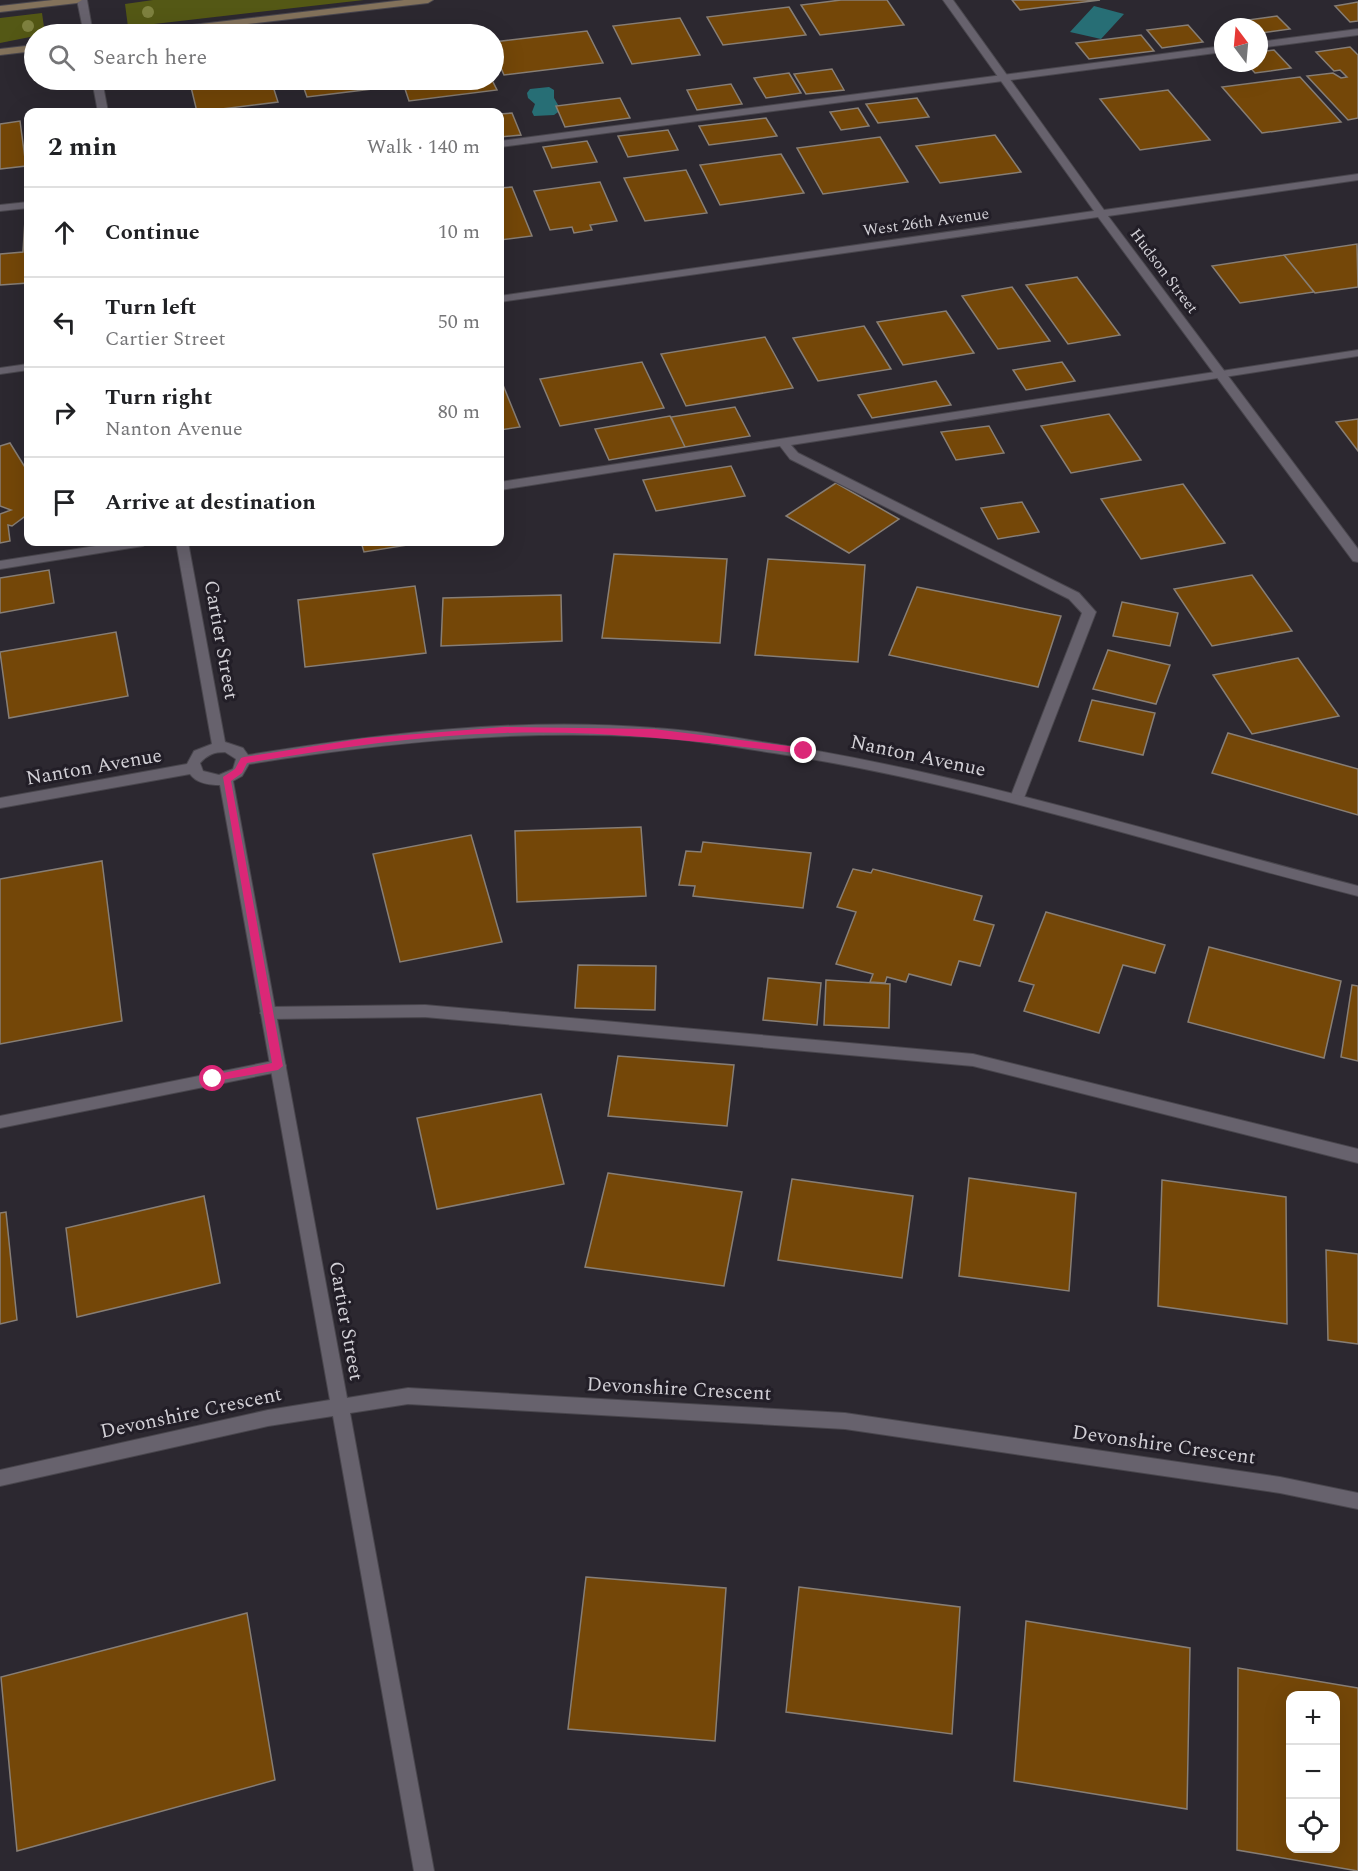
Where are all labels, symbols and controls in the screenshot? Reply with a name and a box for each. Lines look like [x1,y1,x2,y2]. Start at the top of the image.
north arrow [1214,18,1268,72]
search box [24,24,504,90]
icon: search [45,41,78,74]
text: Search here [93,41,207,74]
text: 2 min [48,127,117,167]
text: Walk · 140 m [367,132,480,162]
street label: West 26th Avenue [861,201,991,243]
icon: ahead [48,216,81,249]
text: Continue [105,216,200,249]
text: 10 m [438,217,480,247]
street label: Hudson Street [1124,223,1204,319]
text: Turn left [105,291,197,324]
icon: left [48,306,81,339]
text: 50 m [438,307,480,337]
text: Cartier Street [105,324,226,354]
text: Turn right [105,381,212,414]
icon: right [48,396,81,429]
text: 80 m [438,397,480,427]
text: Nanton Avenue [105,414,243,444]
icon: arrive [48,486,81,519]
text: Arrive at destination [105,486,316,519]
street label: Cartier Street [196,578,246,702]
street label: Nanton Avenue [848,727,988,785]
route end [790,737,816,763]
street label: Nanton Avenue [24,740,164,794]
route start [199,1065,225,1091]
street label: Cartier Street [321,1259,371,1383]
street label: Devonshire Crescent [586,1369,772,1409]
street label: Devonshire Crescent [97,1379,285,1447]
street label: Devonshire Crescent [1070,1417,1258,1473]
map controls [1286,1691,1340,1853]
button: + [1286,1691,1340,1745]
button: − [1286,1745,1340,1799]
button: locate [1286,1799,1340,1853]

